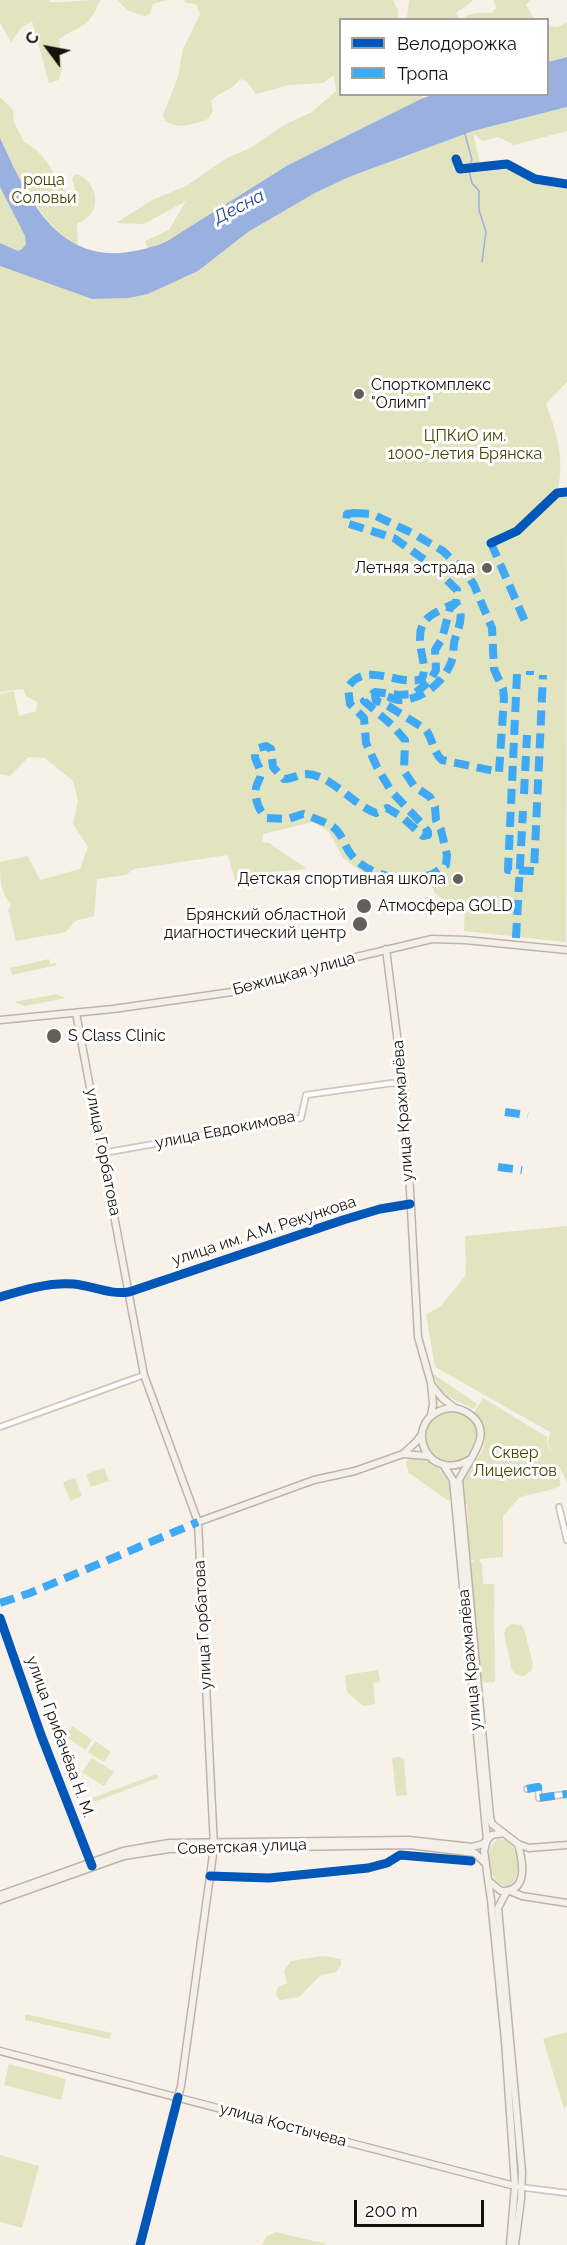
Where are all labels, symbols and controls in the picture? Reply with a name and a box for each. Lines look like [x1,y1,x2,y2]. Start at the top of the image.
north arrow [18,18,78,78]
legend [339,18,549,96]
text: С [21,29,43,48]
text: Велодорожка [397,33,517,54]
text: Тропа [397,63,448,84]
park label: роща Соловьи [12,170,76,208]
water label: Десна [210,185,268,229]
place label: Спорткомплекс "Олимп" [371,375,491,413]
marker: Спорткомплекс "Олимп" [352,387,366,401]
park label: ЦПКиО им. 1000-летия Брянска [388,426,542,464]
place label: Летняя эстрада [354,558,475,578]
marker: Летняя эстрада [480,561,494,575]
place label: Детская спортивная школа [237,869,446,889]
marker: Детская спортивная школа [451,872,465,886]
place label: Атмосфера GOLD [378,896,513,916]
marker: Атмосфера GOLD [355,897,373,915]
place label: Брянский областной диагностический центр [164,905,346,943]
marker: Брянский областной диагностический центр [351,915,369,933]
street label: Бежицкая улица [231,948,357,1000]
place label: S Class Clinic [68,1026,166,1046]
marker: S Class Clinic [45,1027,63,1045]
street label: улица Крахмалёва [388,1040,418,1182]
street label: улица Горбатова [81,1086,125,1218]
street label: улица Евдокимова [153,1107,297,1153]
street label: улица им. А.М. Рекункова [169,1192,359,1270]
park label: Сквер Лицеистов [473,1443,557,1481]
street label: улица Горбатова [190,1560,216,1690]
street label: улица Крахмалёва [454,1589,486,1731]
street label: улица Грибачёва Н. М. [22,1654,98,1820]
street label: Советская улица [177,1835,307,1859]
street label: улица Костычева [217,2099,349,2151]
scale bar [357,2188,488,2226]
text: 200 m [365,2200,418,2221]

